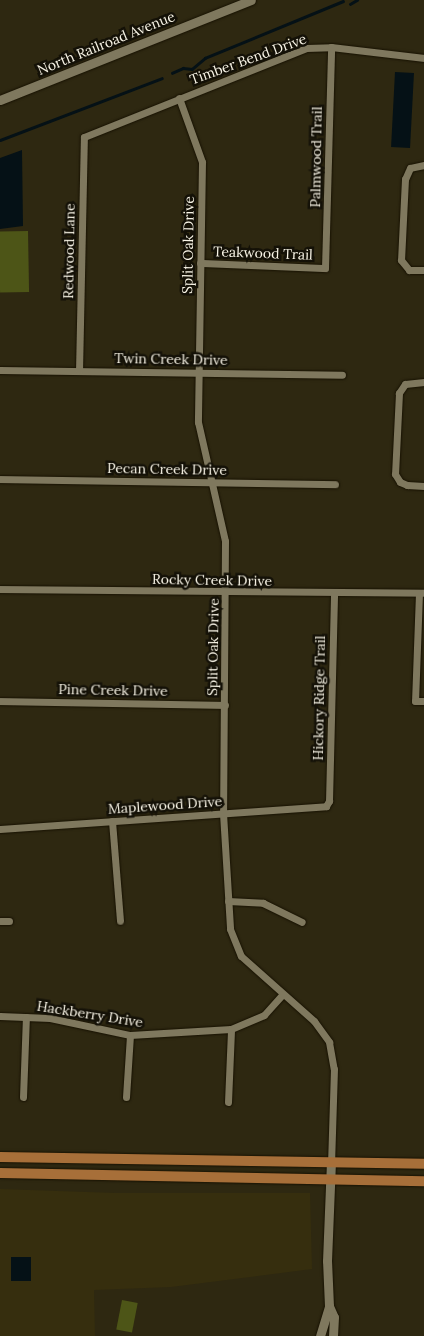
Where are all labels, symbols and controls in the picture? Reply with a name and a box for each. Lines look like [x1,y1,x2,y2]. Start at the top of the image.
street label: North Railroad Avenue [35,8,177,78]
street label: Timber Bend Drive [187,30,309,88]
street label: Palmwood Trail [307,106,325,208]
street label: Split Oak Drive [179,196,197,294]
street label: Redwood Lane [60,203,78,299]
street label: Teakwood Trail [213,243,313,263]
street label: Twin Creek Drive [114,350,228,368]
street label: Pecan Creek Drive [107,460,227,478]
street label: Rocky Creek Drive [152,571,272,589]
street label: Split Oak Drive [204,598,222,696]
street label: Hickory Ridge Trail [310,635,328,761]
street label: Pine Creek Drive [58,681,168,699]
street label: Maplewood Drive [107,793,223,817]
street label: Hackberry Drive [36,997,144,1031]

